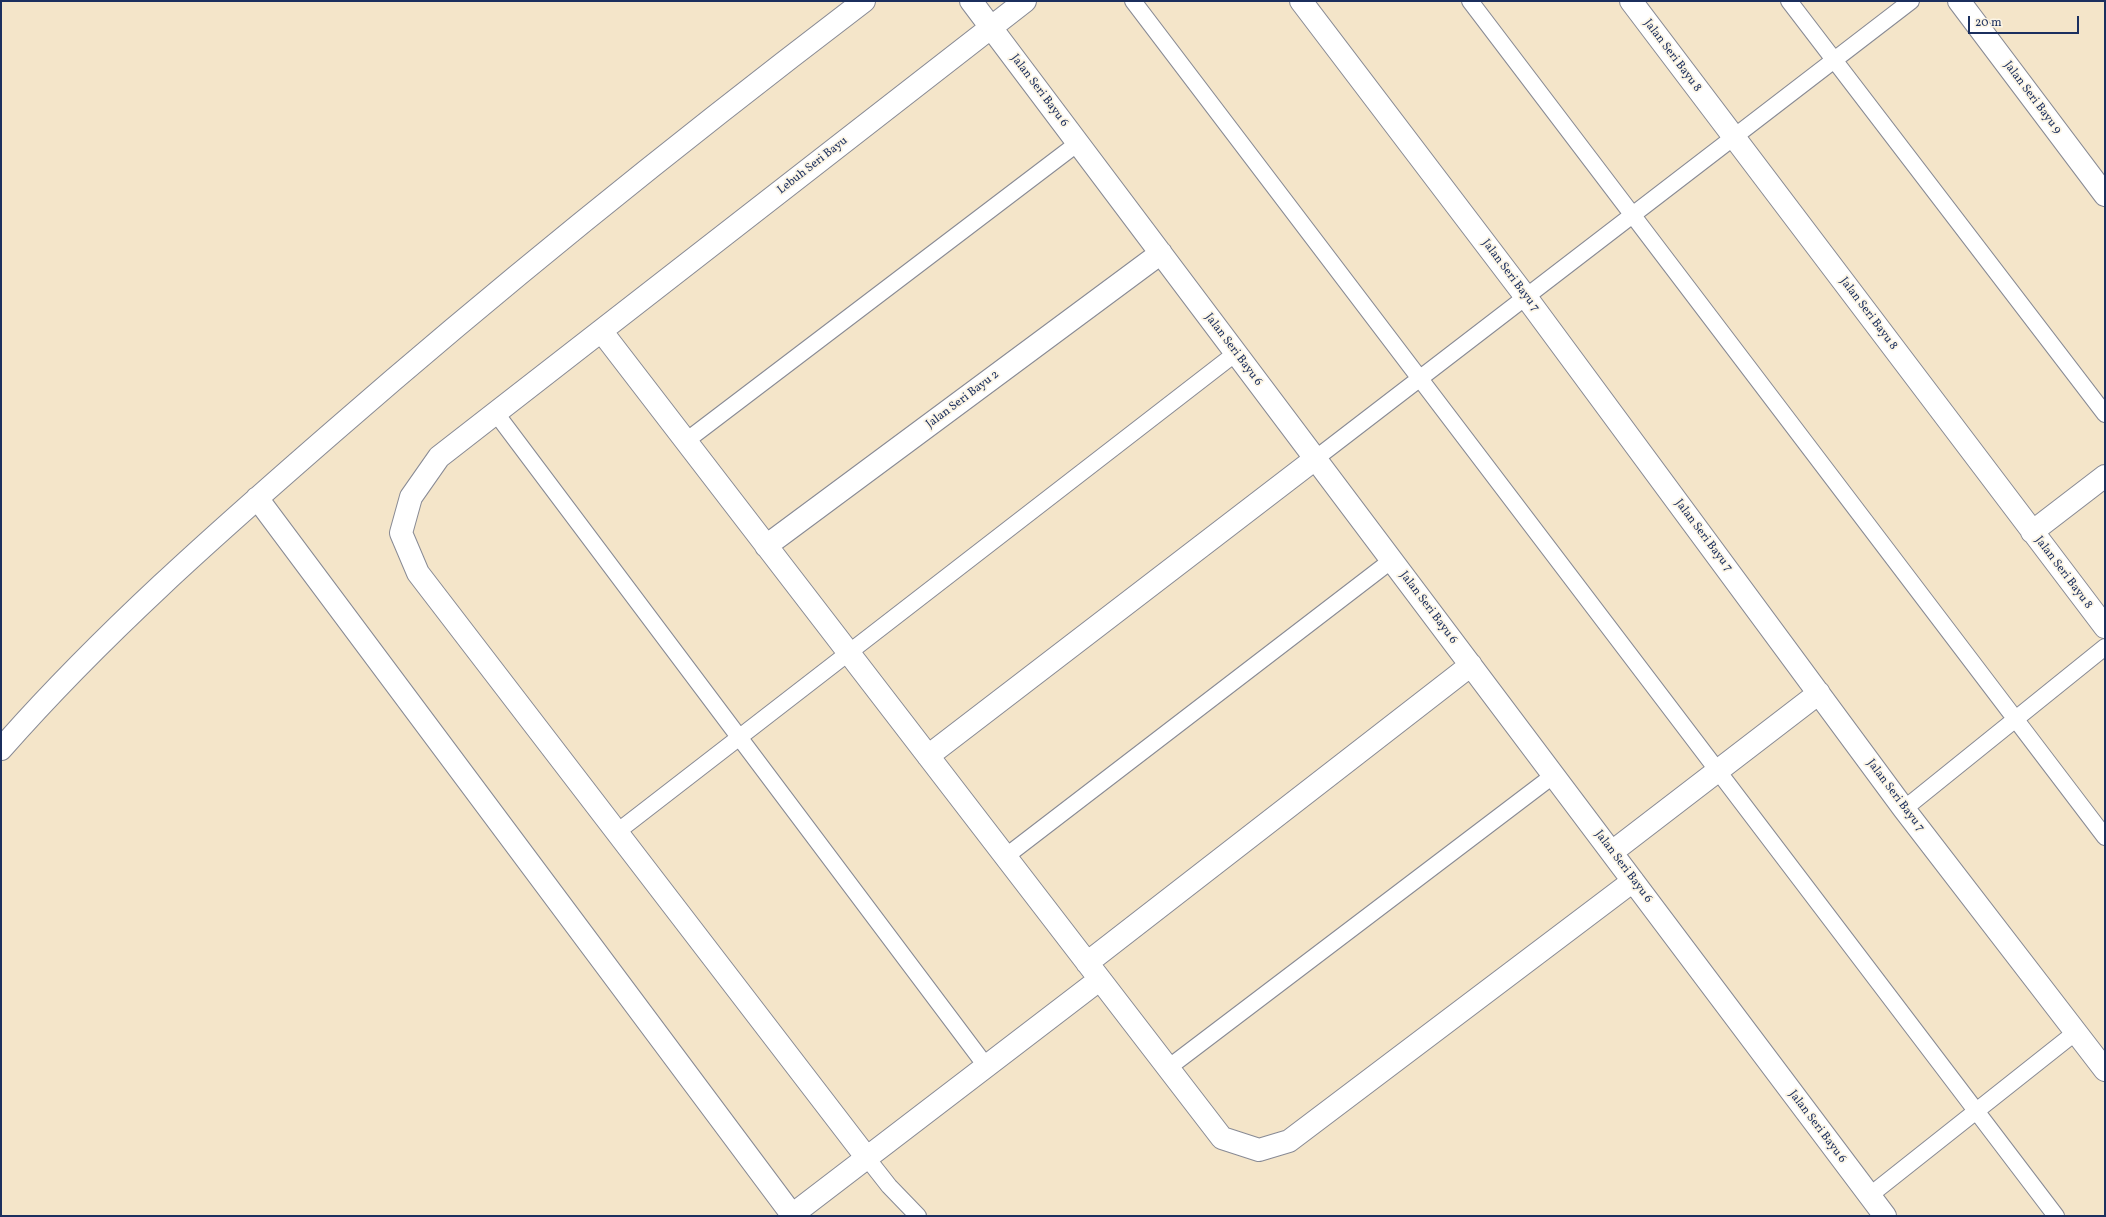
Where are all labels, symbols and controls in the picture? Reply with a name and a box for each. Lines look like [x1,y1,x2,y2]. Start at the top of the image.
scale bar [1970,8,2081,34]
text: 20 m [1975,15,2002,31]
street label: Jalan Seri Bayu 8 [1640,17,1704,95]
street label: Jalan Seri Bayu 6 [1007,52,1071,130]
street label: Jalan Seri Bayu 9 [2000,59,2064,137]
street label: Lebuh Seri Bayu [775,134,851,198]
street label: Jalan Seri Bayu 7 [1478,237,1542,315]
street label: Jalan Seri Bayu 8 [1836,275,1900,353]
street label: Jalan Seri Bayu 6 [1201,311,1265,389]
street label: Jalan Seri Bayu 2 [924,368,1002,432]
street label: Jalan Seri Bayu 7 [1671,497,1735,575]
street label: Jalan Seri Bayu 8 [2031,534,2095,612]
street label: Jalan Seri Bayu 6 [1396,569,1460,647]
street label: Jalan Seri Bayu 7 [1863,757,1927,835]
street label: Jalan Seri Bayu 6 [1591,828,1655,906]
street label: Jalan Seri Bayu 6 [1785,1088,1849,1166]

